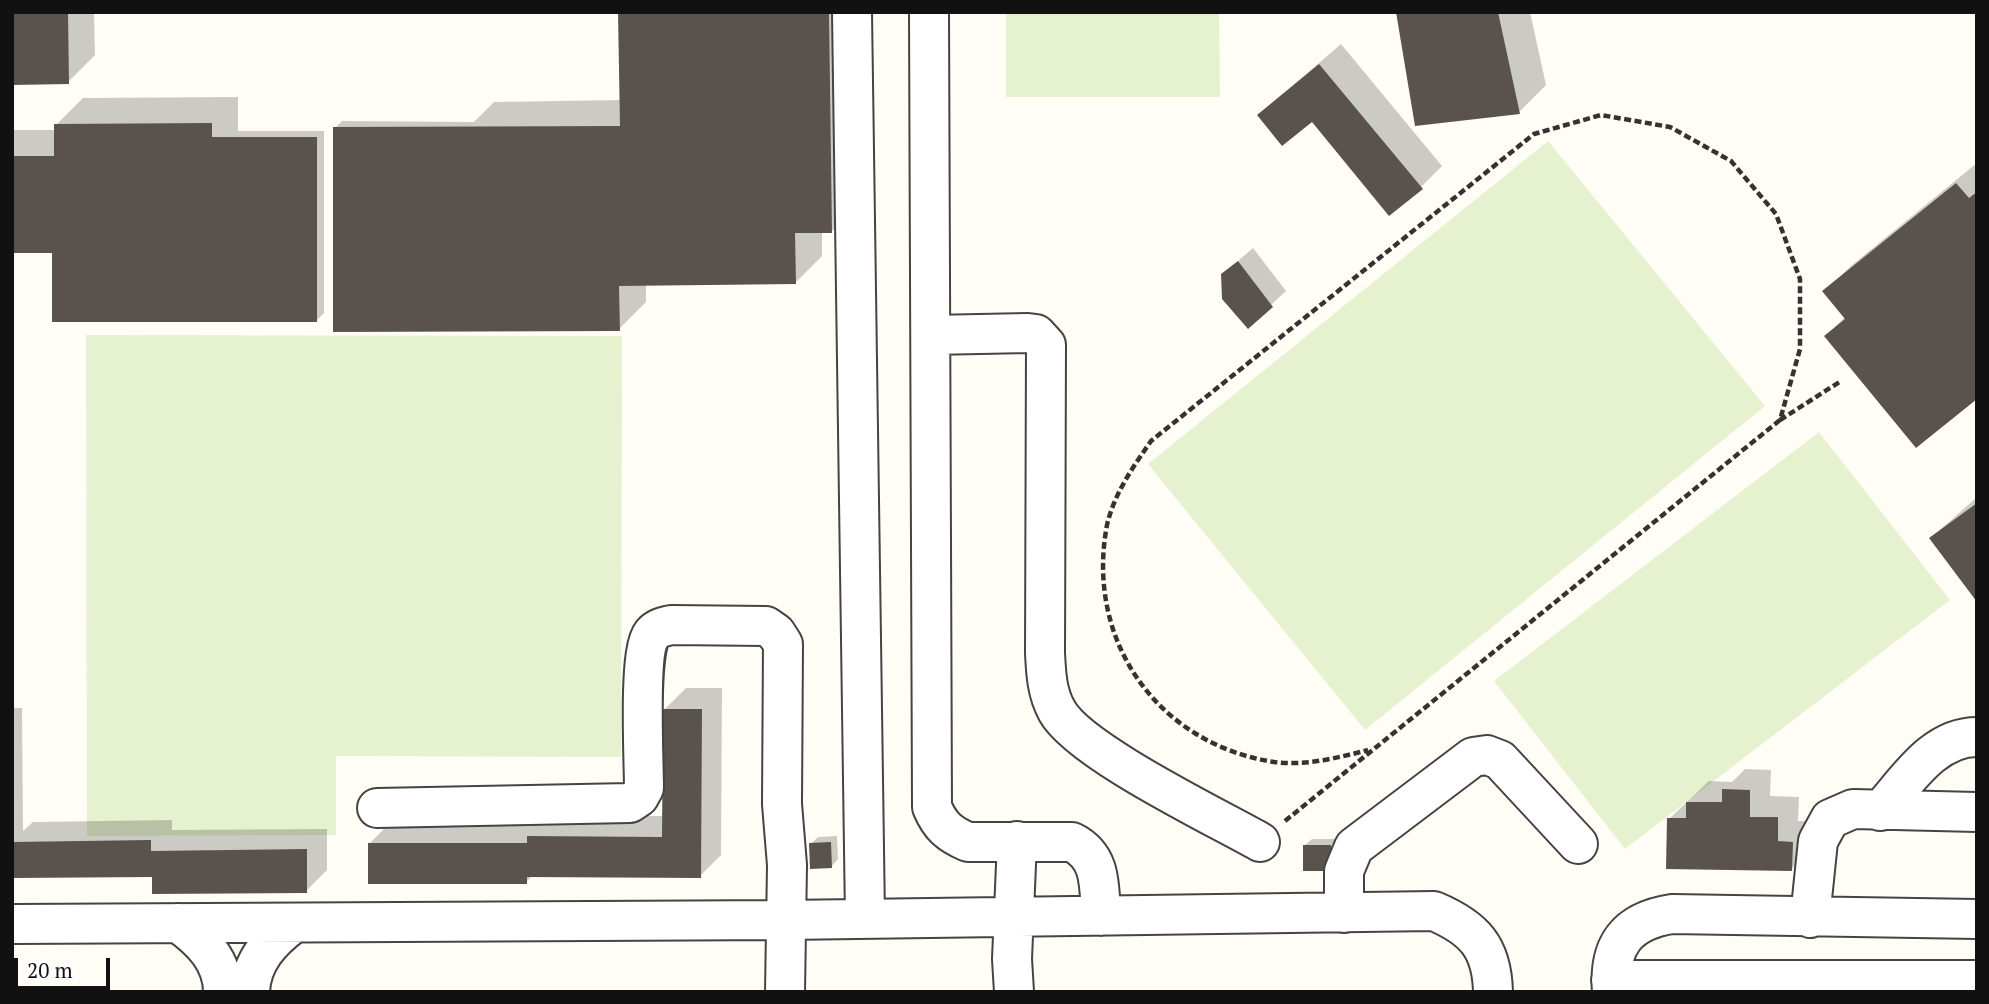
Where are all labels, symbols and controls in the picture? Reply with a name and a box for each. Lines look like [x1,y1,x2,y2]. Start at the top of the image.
scale bar [18,944,114,988]
text: 20 m [27,956,73,984]

